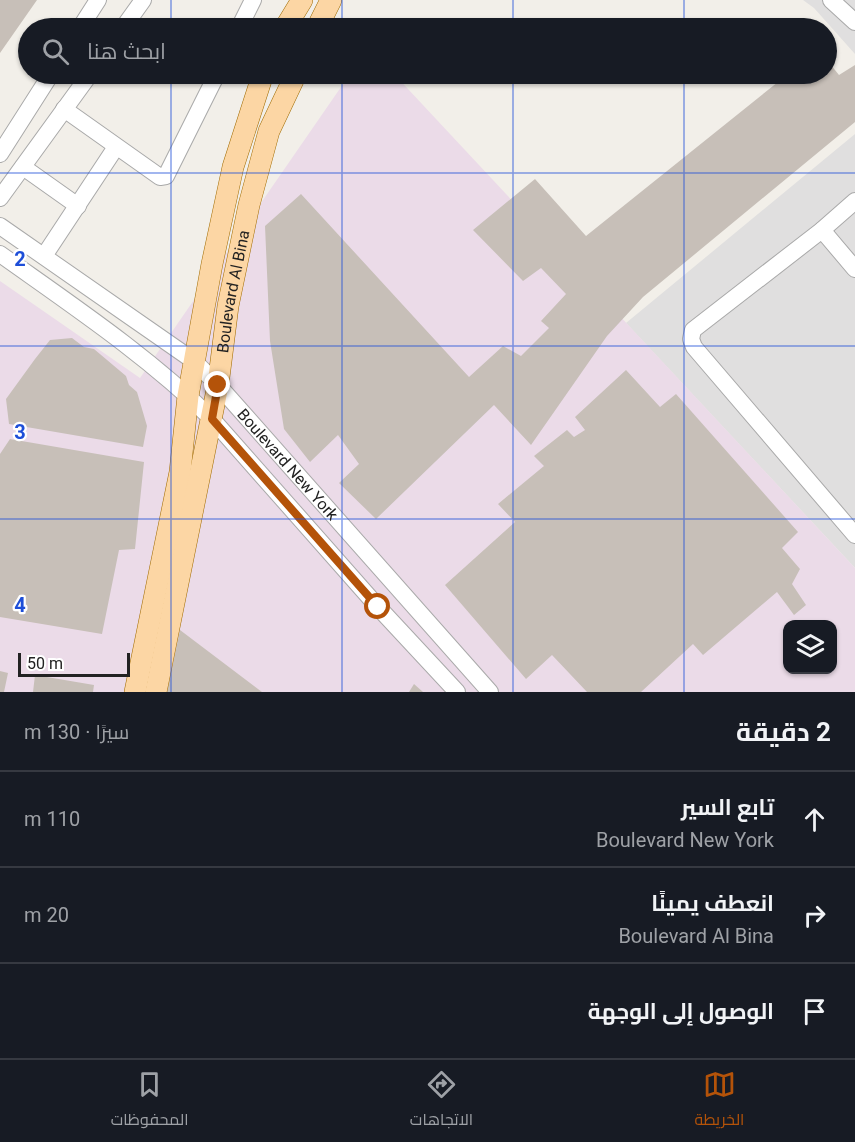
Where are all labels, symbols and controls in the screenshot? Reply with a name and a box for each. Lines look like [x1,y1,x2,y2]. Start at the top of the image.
search box [18,18,837,84]
icon: search [39,35,72,68]
text: ابحث هنا [87,39,166,64]
street label: Boulevard Al Bina [213,228,253,354]
text: 2 [14,247,26,271]
route end [204,371,230,397]
street label: Boulevard New York [234,404,343,524]
text: 3 [14,420,26,444]
text: 4 [14,593,26,617]
route start [364,593,390,619]
map controls [783,620,837,674]
button: layers [783,620,837,674]
scale bar [18,650,130,678]
text: 50 m [27,654,63,673]
text: 2 دقيقة [736,717,831,747]
text: سيرًا · 130 m [24,720,129,744]
text: تابع السير [681,795,774,820]
icon: ahead [798,803,831,836]
text: 110 m [24,807,80,831]
text: Boulevard New York [596,828,774,852]
text: انعطف يمينًا [651,891,774,916]
icon: right [798,899,831,932]
text: 20 m [24,903,69,927]
text: Boulevard Al Bina [618,924,774,948]
icon: arrive [798,995,831,1028]
text: الوصول إلى الوجهة [588,999,774,1024]
tab: المحفوظات [111,1068,189,1134]
tab: الاتجاهات [410,1068,473,1134]
tab: الخريطة [694,1068,744,1134]

